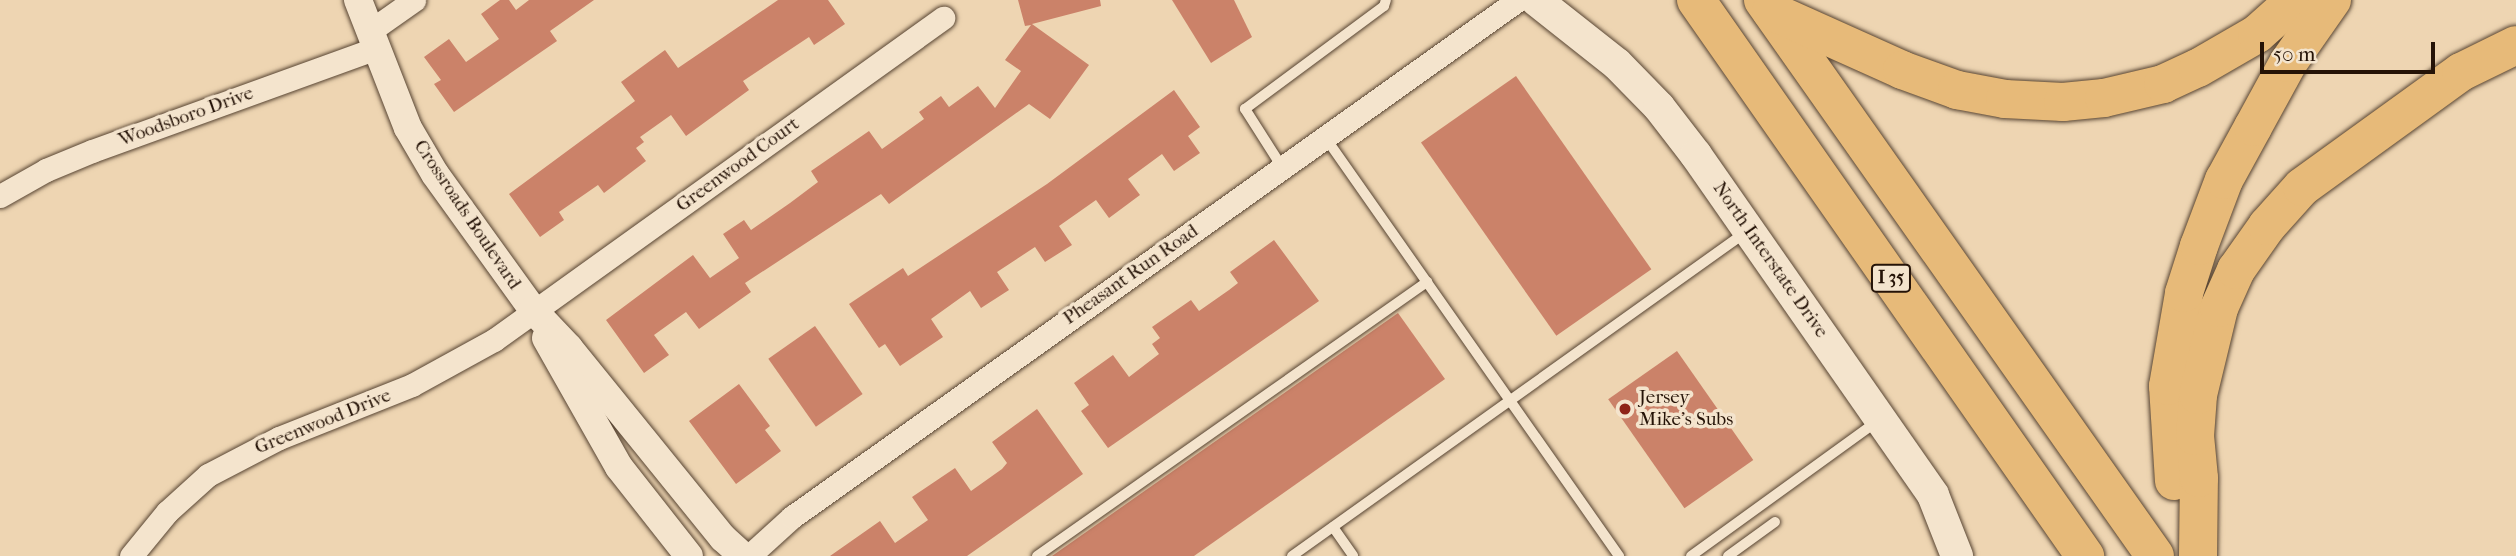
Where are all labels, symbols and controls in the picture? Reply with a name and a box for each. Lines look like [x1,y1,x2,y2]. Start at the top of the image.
scale bar [2264,28,2439,72]
text: 50 m [2273,42,2316,66]
street label: Woodsboro Drive [116,82,256,152]
street label: Greenwood Court [672,113,804,217]
street label: Crossroads Boulevard [409,136,525,294]
street label: North Interstate Drive [1708,178,1832,342]
street label: Pheasant Run Road [1059,220,1203,330]
road number: I 35 [1870,264,1912,292]
street label: Greenwood Drive [252,384,394,460]
place label: Jersey Mike's Subs [1639,387,1733,431]
marker: Jersey Mike's Subs [1617,401,1633,417]

